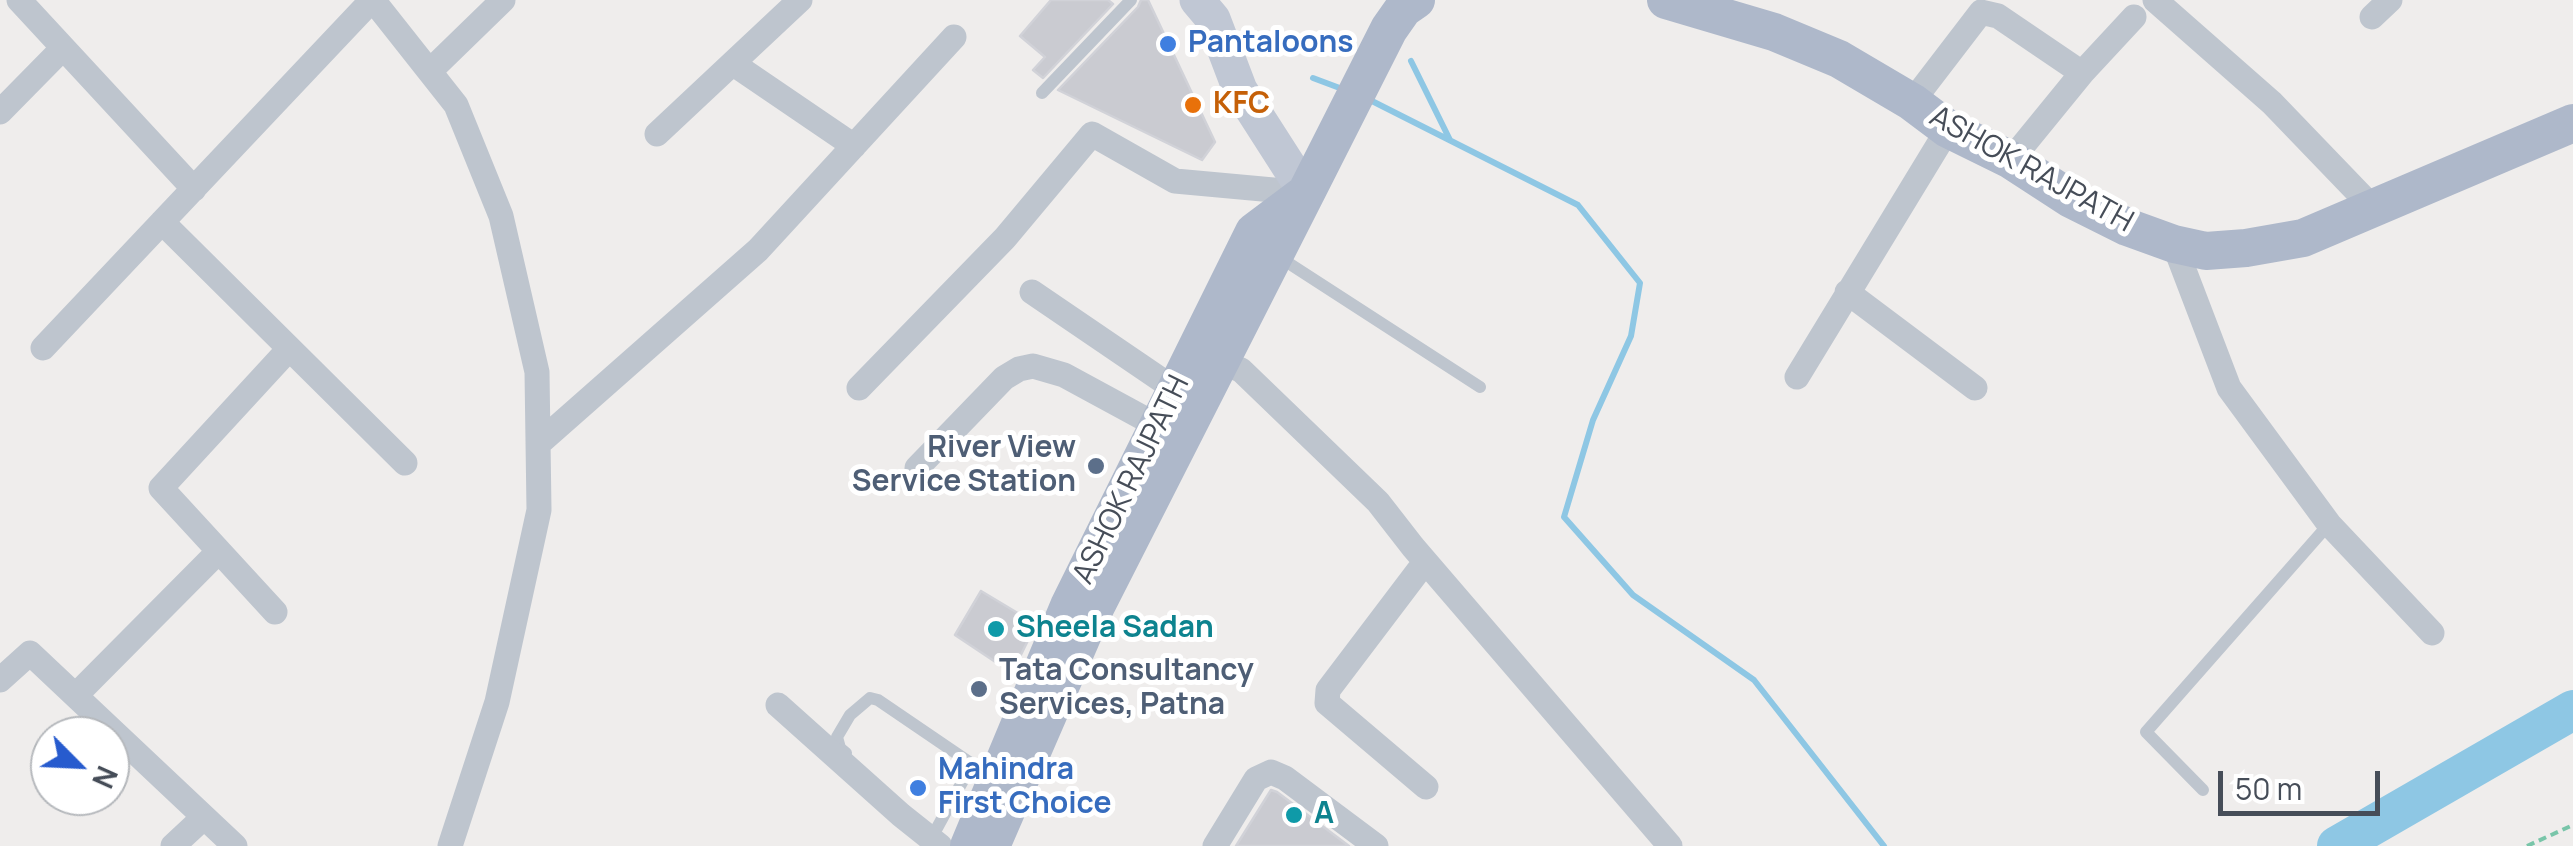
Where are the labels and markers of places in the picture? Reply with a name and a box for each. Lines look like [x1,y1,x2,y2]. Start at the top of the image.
place label: Pantaloons [1188,26,1354,62]
marker: Pantaloons [1157,33,1179,55]
place label: KFC [1213,87,1270,123]
marker: KFC [1182,94,1204,116]
place label: River View Service Station [852,431,1076,502]
marker: River View Service Station [1085,455,1107,477]
place label: Sheela Sadan [1016,611,1214,647]
marker: Sheela Sadan [985,618,1007,640]
place label: Tata Consultancy Services, Patna [999,654,1254,724]
marker: Tata Consultancy Services, Patna [968,678,990,700]
place label: Mahindra First Choice [938,753,1111,824]
marker: Mahindra First Choice [907,777,929,799]
place label: A [1314,797,1334,833]
marker: A [1283,804,1305,826]

